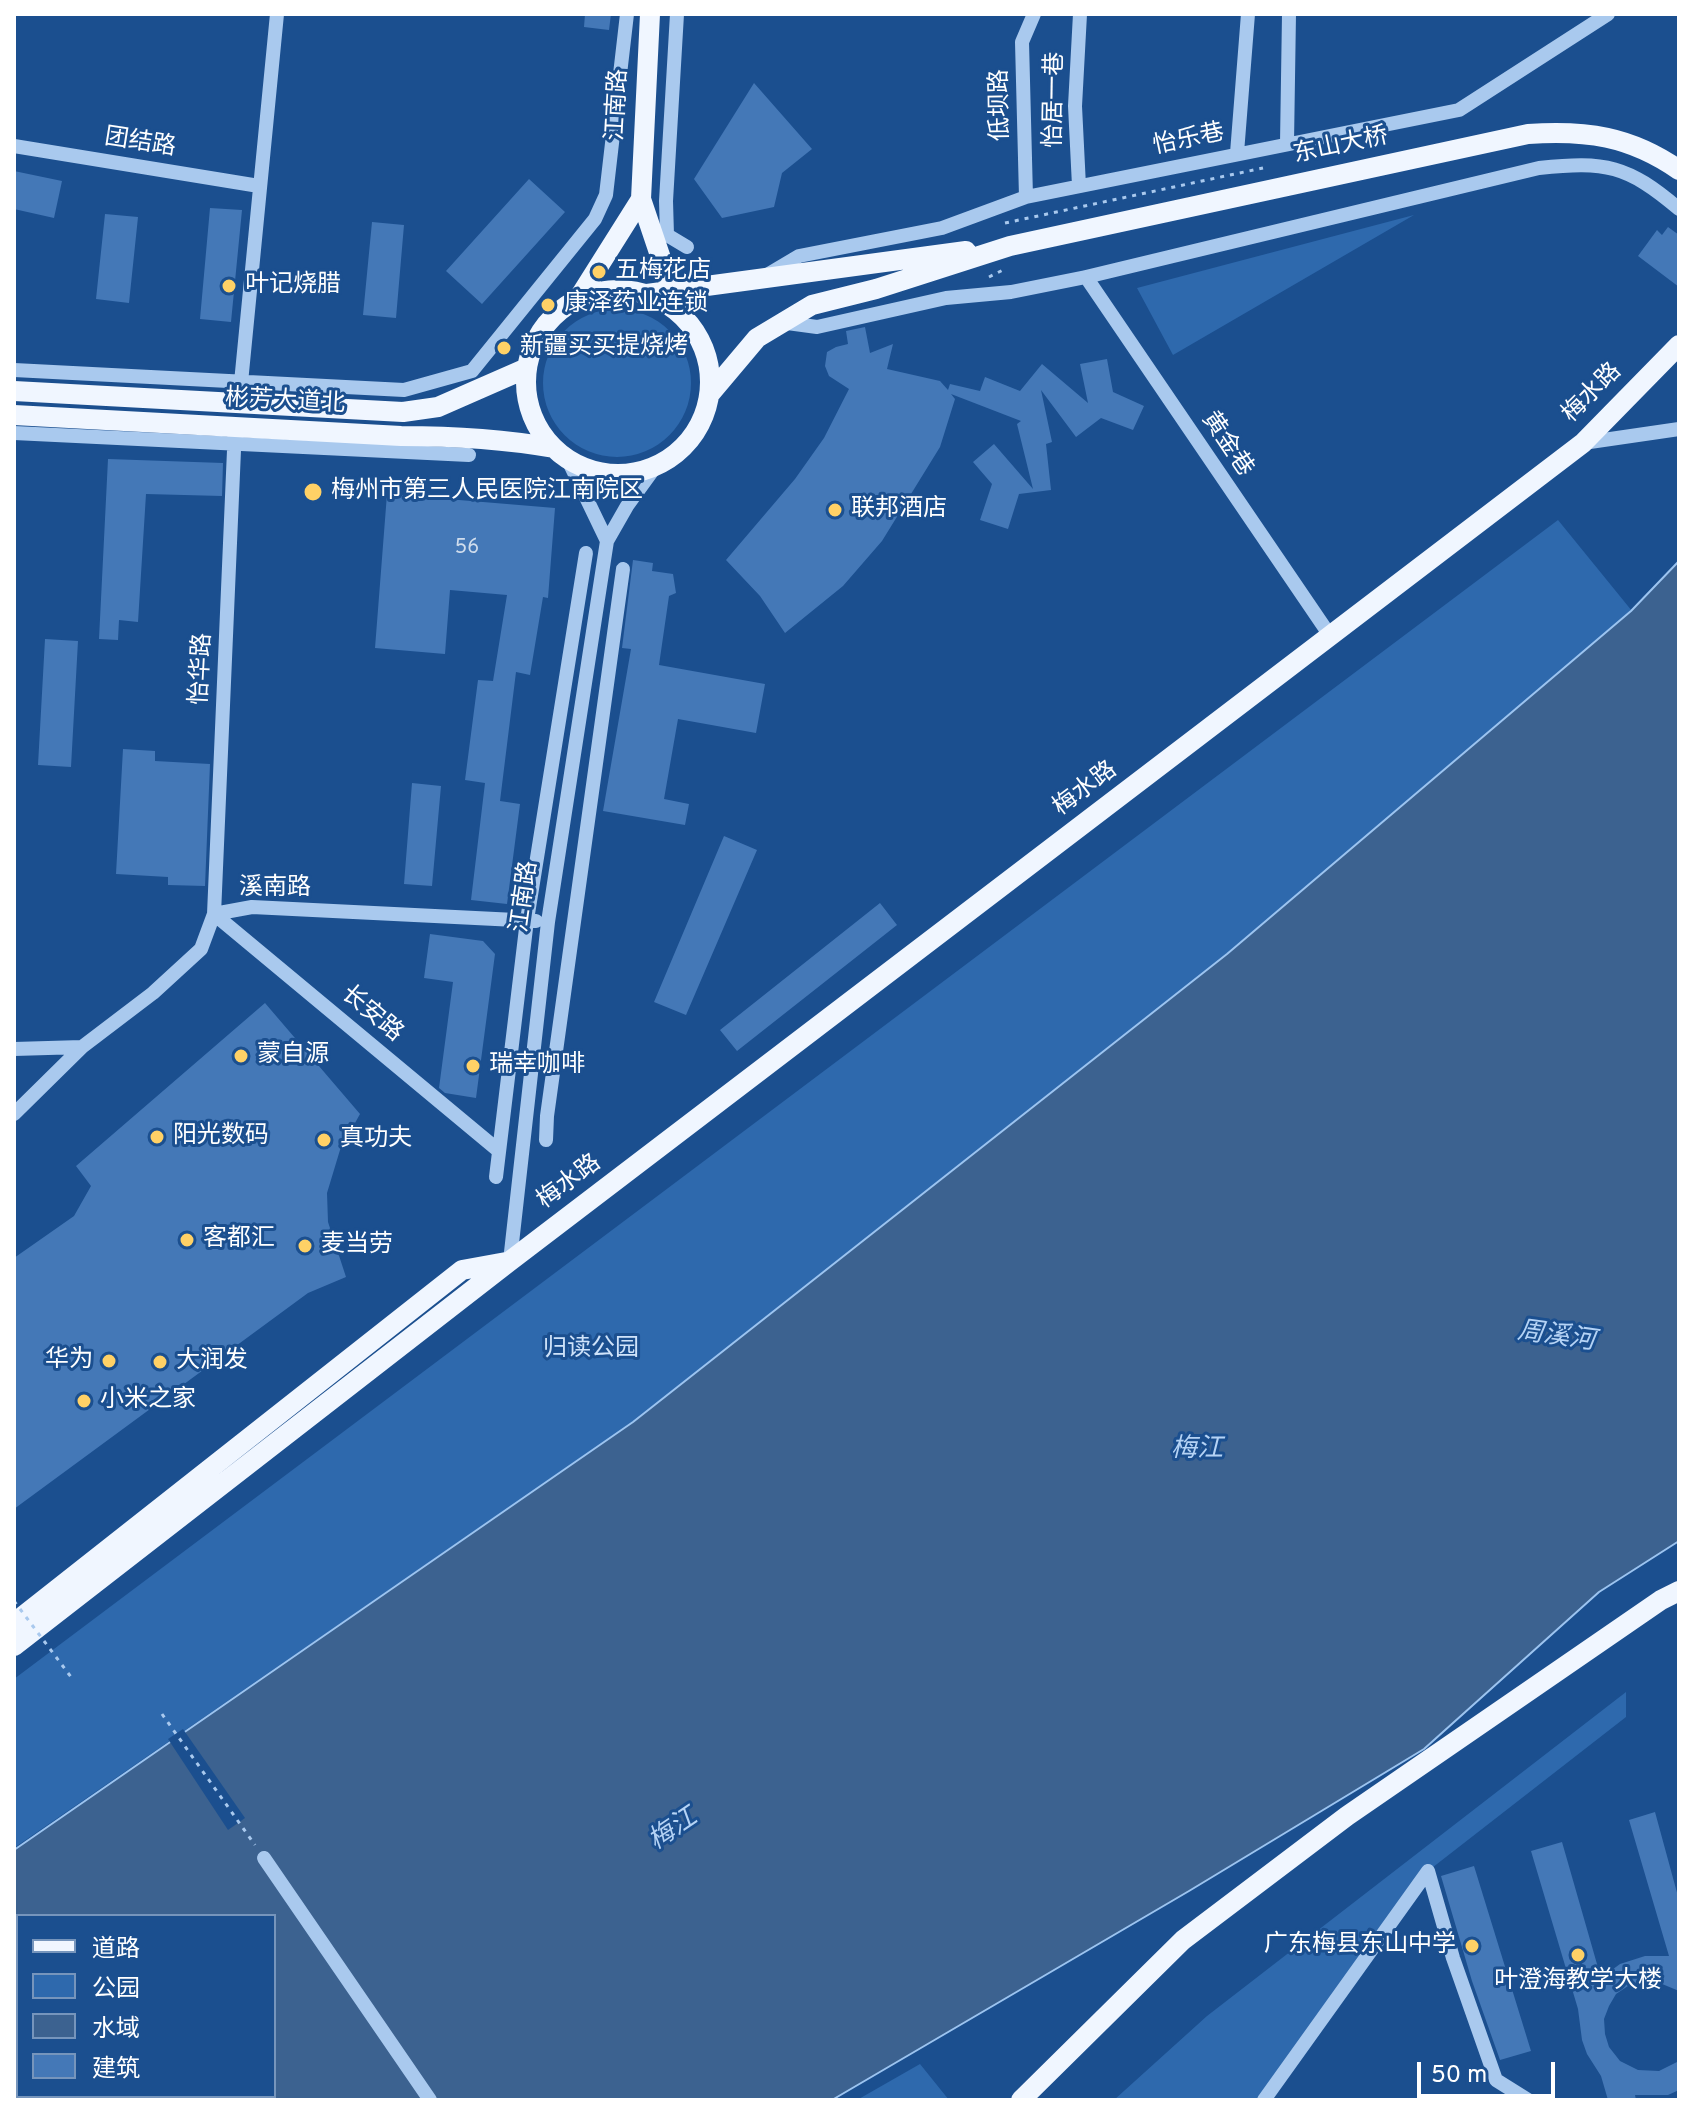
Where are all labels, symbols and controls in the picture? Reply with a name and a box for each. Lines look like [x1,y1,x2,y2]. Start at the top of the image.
street label: 怡居一巷 [1041,52,1071,148]
street label: 江南路 [603,68,635,142]
street label: 低坝路 [987,69,1017,141]
street label: 怡乐巷 [1151,119,1227,163]
street label: 东山大桥 [1291,123,1391,171]
street label: 团结路 [102,124,178,164]
place label: 五梅花店 [615,258,711,286]
marker: 五梅花店 [590,263,608,281]
place label: 叶记烧腊 [245,272,341,300]
marker: 叶记烧腊 [220,277,238,295]
place label: 康泽药业连锁 [564,291,708,319]
marker: 康泽药业连锁 [539,296,557,314]
place label: 新疆买买提烧烤 [520,334,688,362]
marker: 新疆买买提烧烤 [495,339,513,357]
street label: 梅水路 [1557,358,1629,430]
street label: 彬芳大道北 [224,385,346,421]
street label: 黄金巷 [1194,407,1258,483]
place label: 梅州市第三人民医院江南院区 [331,478,643,506]
marker: 梅州市第三人民医院江南院区 [302,481,324,503]
place label: 联邦酒店 [851,496,947,524]
marker: 联邦酒店 [826,501,844,519]
house number: 56 [455,537,479,561]
street label: 怡华路 [187,632,219,706]
street label: 梅水路 [1049,757,1123,823]
street label: 江南路 [507,859,545,935]
street label: 溪南路 [239,875,311,903]
street label: 长安路 [334,981,408,1049]
place label: 蒙自源 [257,1042,329,1070]
marker: 蒙自源 [232,1047,250,1065]
place label: 瑞幸咖啡 [489,1052,585,1080]
marker: 瑞幸咖啡 [464,1057,482,1075]
place label: 阳光数码 [173,1123,269,1151]
place label: 真功夫 [340,1126,412,1154]
marker: 阳光数码 [148,1128,166,1146]
marker: 真功夫 [315,1131,333,1149]
street label: 梅水路 [533,1150,607,1216]
place label: 客都汇 [203,1226,275,1254]
marker: 客都汇 [178,1231,196,1249]
place label: 麦当劳 [321,1232,393,1260]
marker: 麦当劳 [296,1237,314,1255]
water label: 周溪河 [1515,1317,1597,1359]
park label: 归读公园 [543,1336,639,1364]
place label: 华为 [45,1347,93,1375]
place label: 大润发 [176,1348,248,1376]
marker: 华为 [100,1352,118,1370]
marker: 大润发 [151,1353,169,1371]
place label: 小米之家 [100,1387,196,1415]
marker: 小米之家 [75,1392,93,1410]
water label: 梅江 [1171,1435,1223,1467]
water label: 梅江 [644,1804,704,1858]
legend [16,1914,276,2098]
place label: 广东梅县东山中学 [1264,1932,1456,1960]
text: 道路 [92,1935,140,1965]
marker: 广东梅县东山中学 [1463,1937,1481,1955]
marker: 叶澄海教学大楼 [1569,1946,1587,1964]
place label: 叶澄海教学大楼 [1494,1968,1662,1996]
text: 公园 [92,1975,140,2005]
text: 水域 [92,2015,140,2045]
scale bar [1421,2046,1559,2096]
text: 建筑 [92,2055,140,2085]
text: 50 m [1431,2061,1487,2091]

